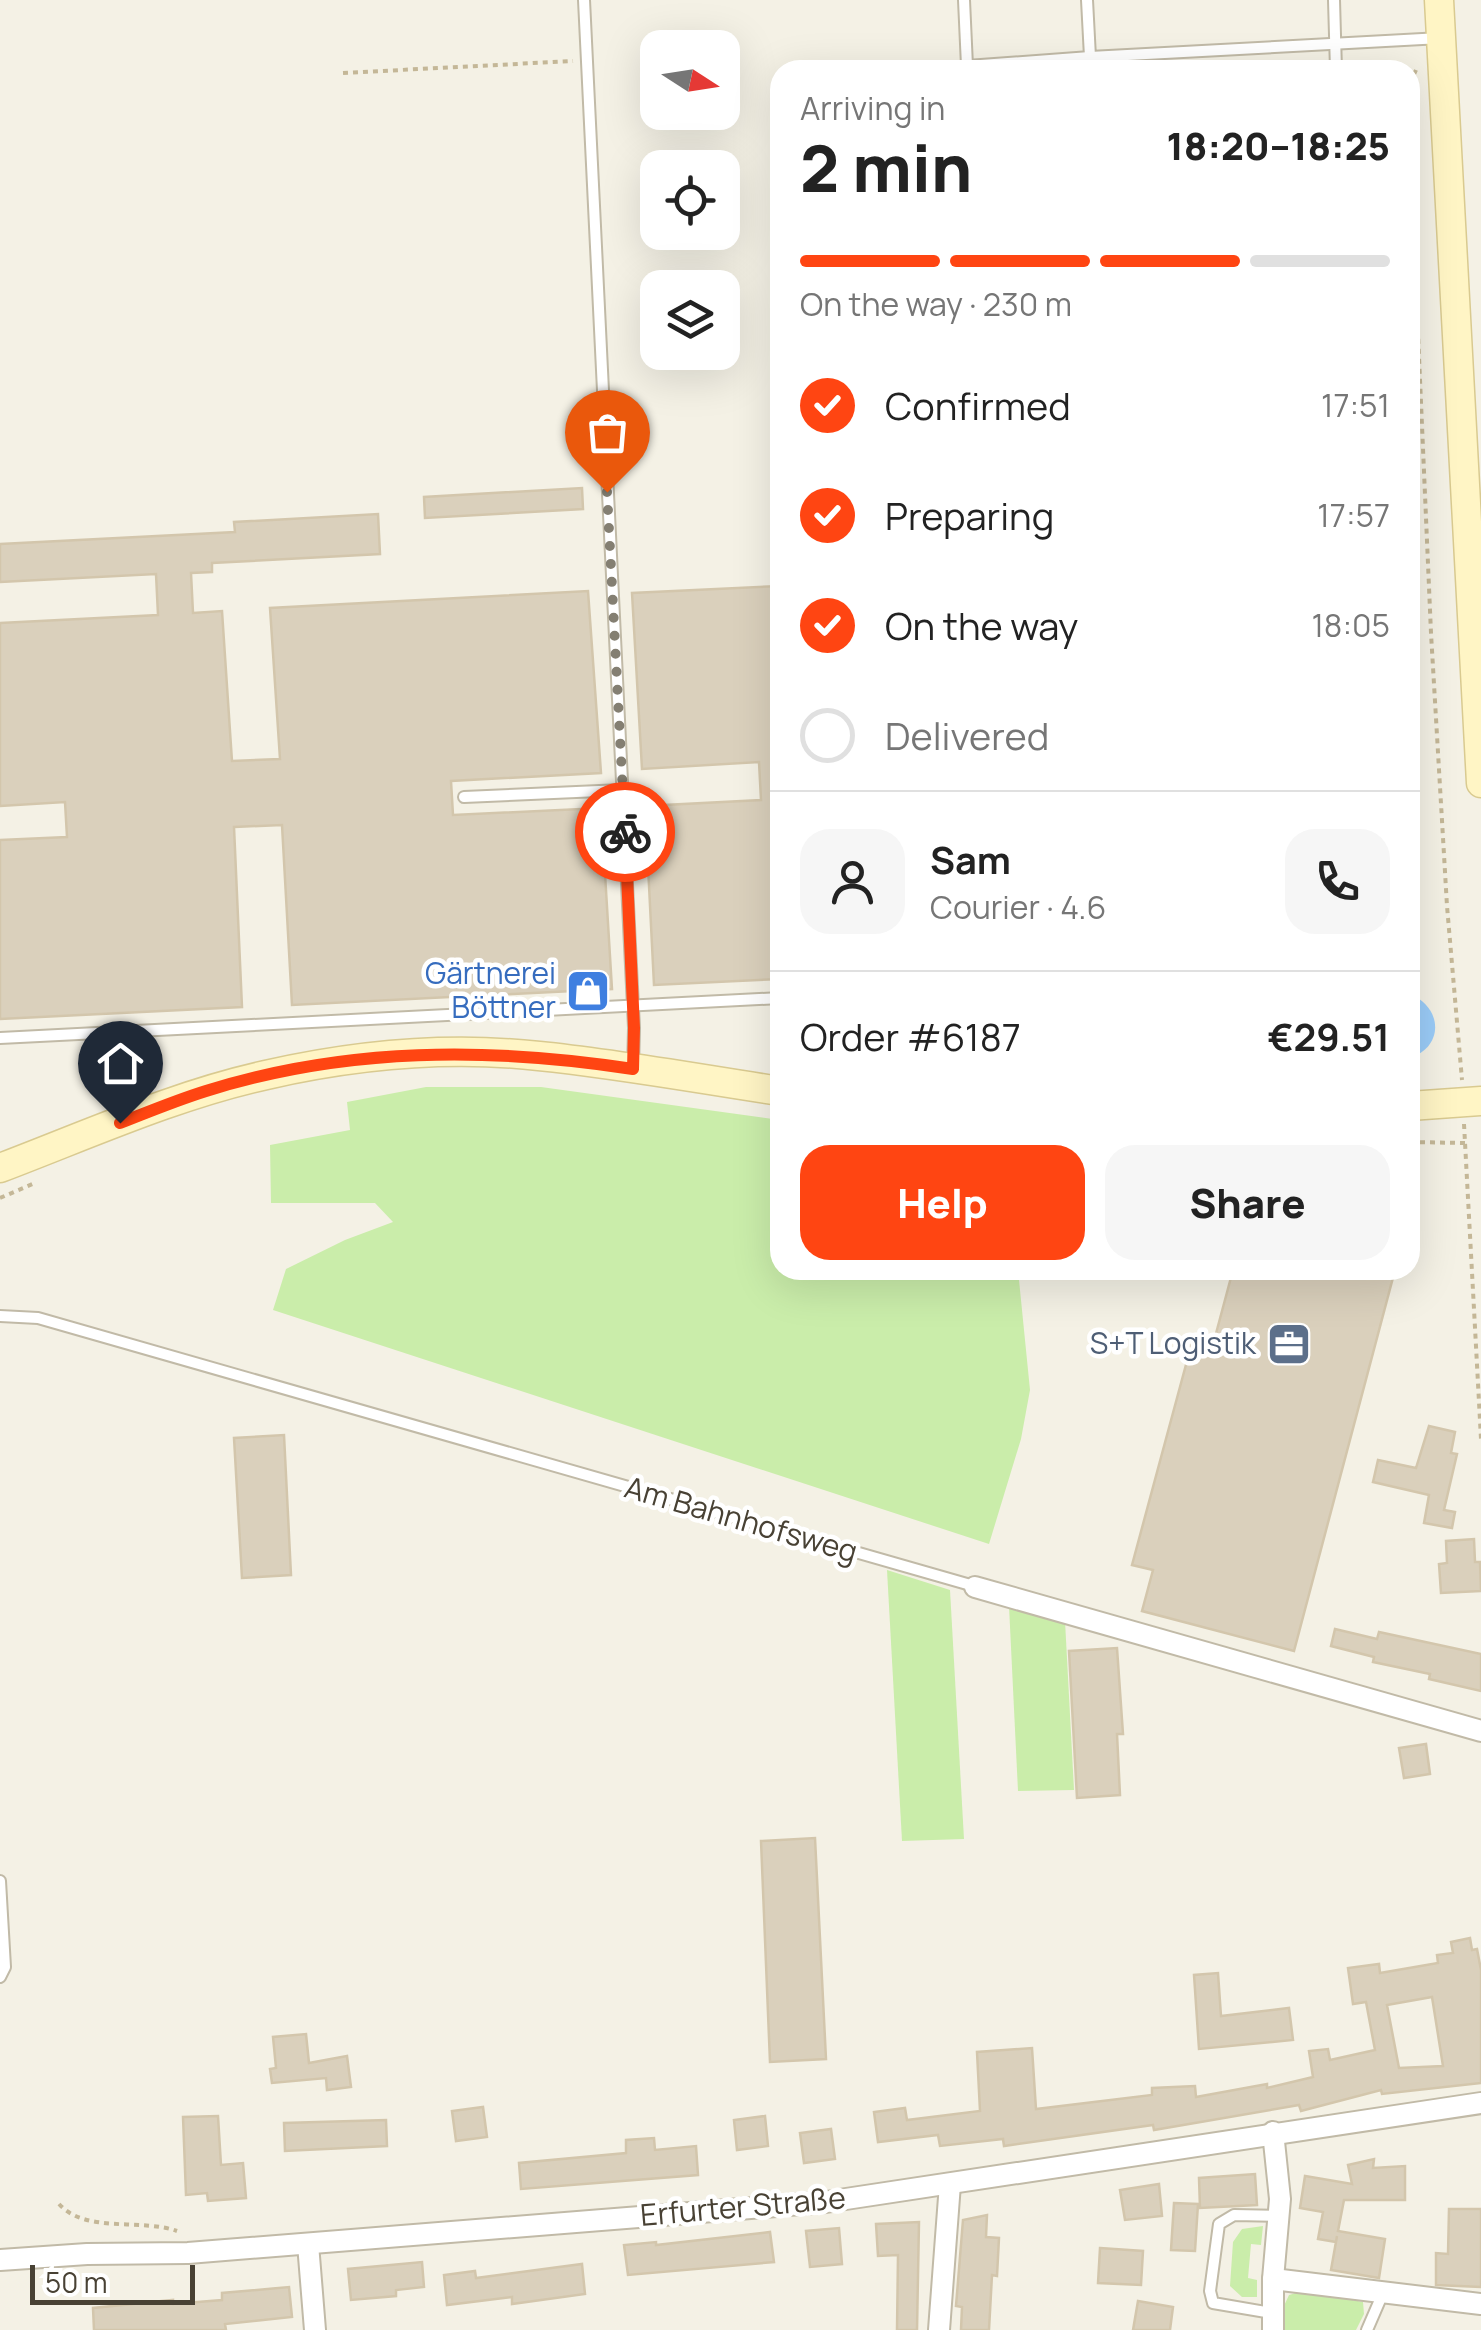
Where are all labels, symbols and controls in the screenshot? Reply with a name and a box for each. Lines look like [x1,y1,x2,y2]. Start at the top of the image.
north arrow [640,30,740,130]
map controls [640,30,740,370]
text: Arriving in [800,86,945,130]
text: 18:20–18:25 [1167,119,1390,171]
text: 2 min [800,123,972,212]
button: locate [640,150,740,250]
button: layers [640,270,740,370]
text: On the way · 230 m [800,282,1072,326]
icon: check [800,378,855,433]
text: Confirmed [885,379,1071,431]
text: 17:51 [1321,383,1390,427]
pin [565,390,650,493]
icon: bag [580,405,635,460]
icon: check [800,488,855,543]
text: Preparing [885,489,1054,541]
text: 17:57 [1317,493,1390,537]
icon: check [800,598,855,653]
text: On the way [885,599,1078,651]
text: 18:05 [1311,603,1390,647]
text: Delivered [885,709,1049,761]
courier [575,782,675,882]
icon: bike [598,805,653,860]
button: person [800,829,905,934]
button: phone [1285,829,1390,934]
text: Sam [930,833,1011,885]
text: Courier · 4.6 [930,885,1106,929]
place label: Gärtnerei Böttner [425,952,556,1027]
shop icon: Gärtnerei Böttner [565,968,611,1014]
text: Order #6187 [800,1010,1021,1062]
text: €29.51 [1268,1010,1390,1062]
pin [78,1021,163,1124]
icon: home [93,1036,148,1091]
button: Help [800,1145,1085,1260]
button: Share [1105,1145,1390,1260]
office icon: S+T Logistik [1266,1321,1312,1367]
place label: S+T Logistik [1090,1322,1257,1363]
street label: Am Bahnhofsweg [620,1466,863,1571]
street label: Erfurter Straße [639,2176,847,2235]
scale bar [30,2260,195,2304]
text: 50 m [45,2263,108,2301]

